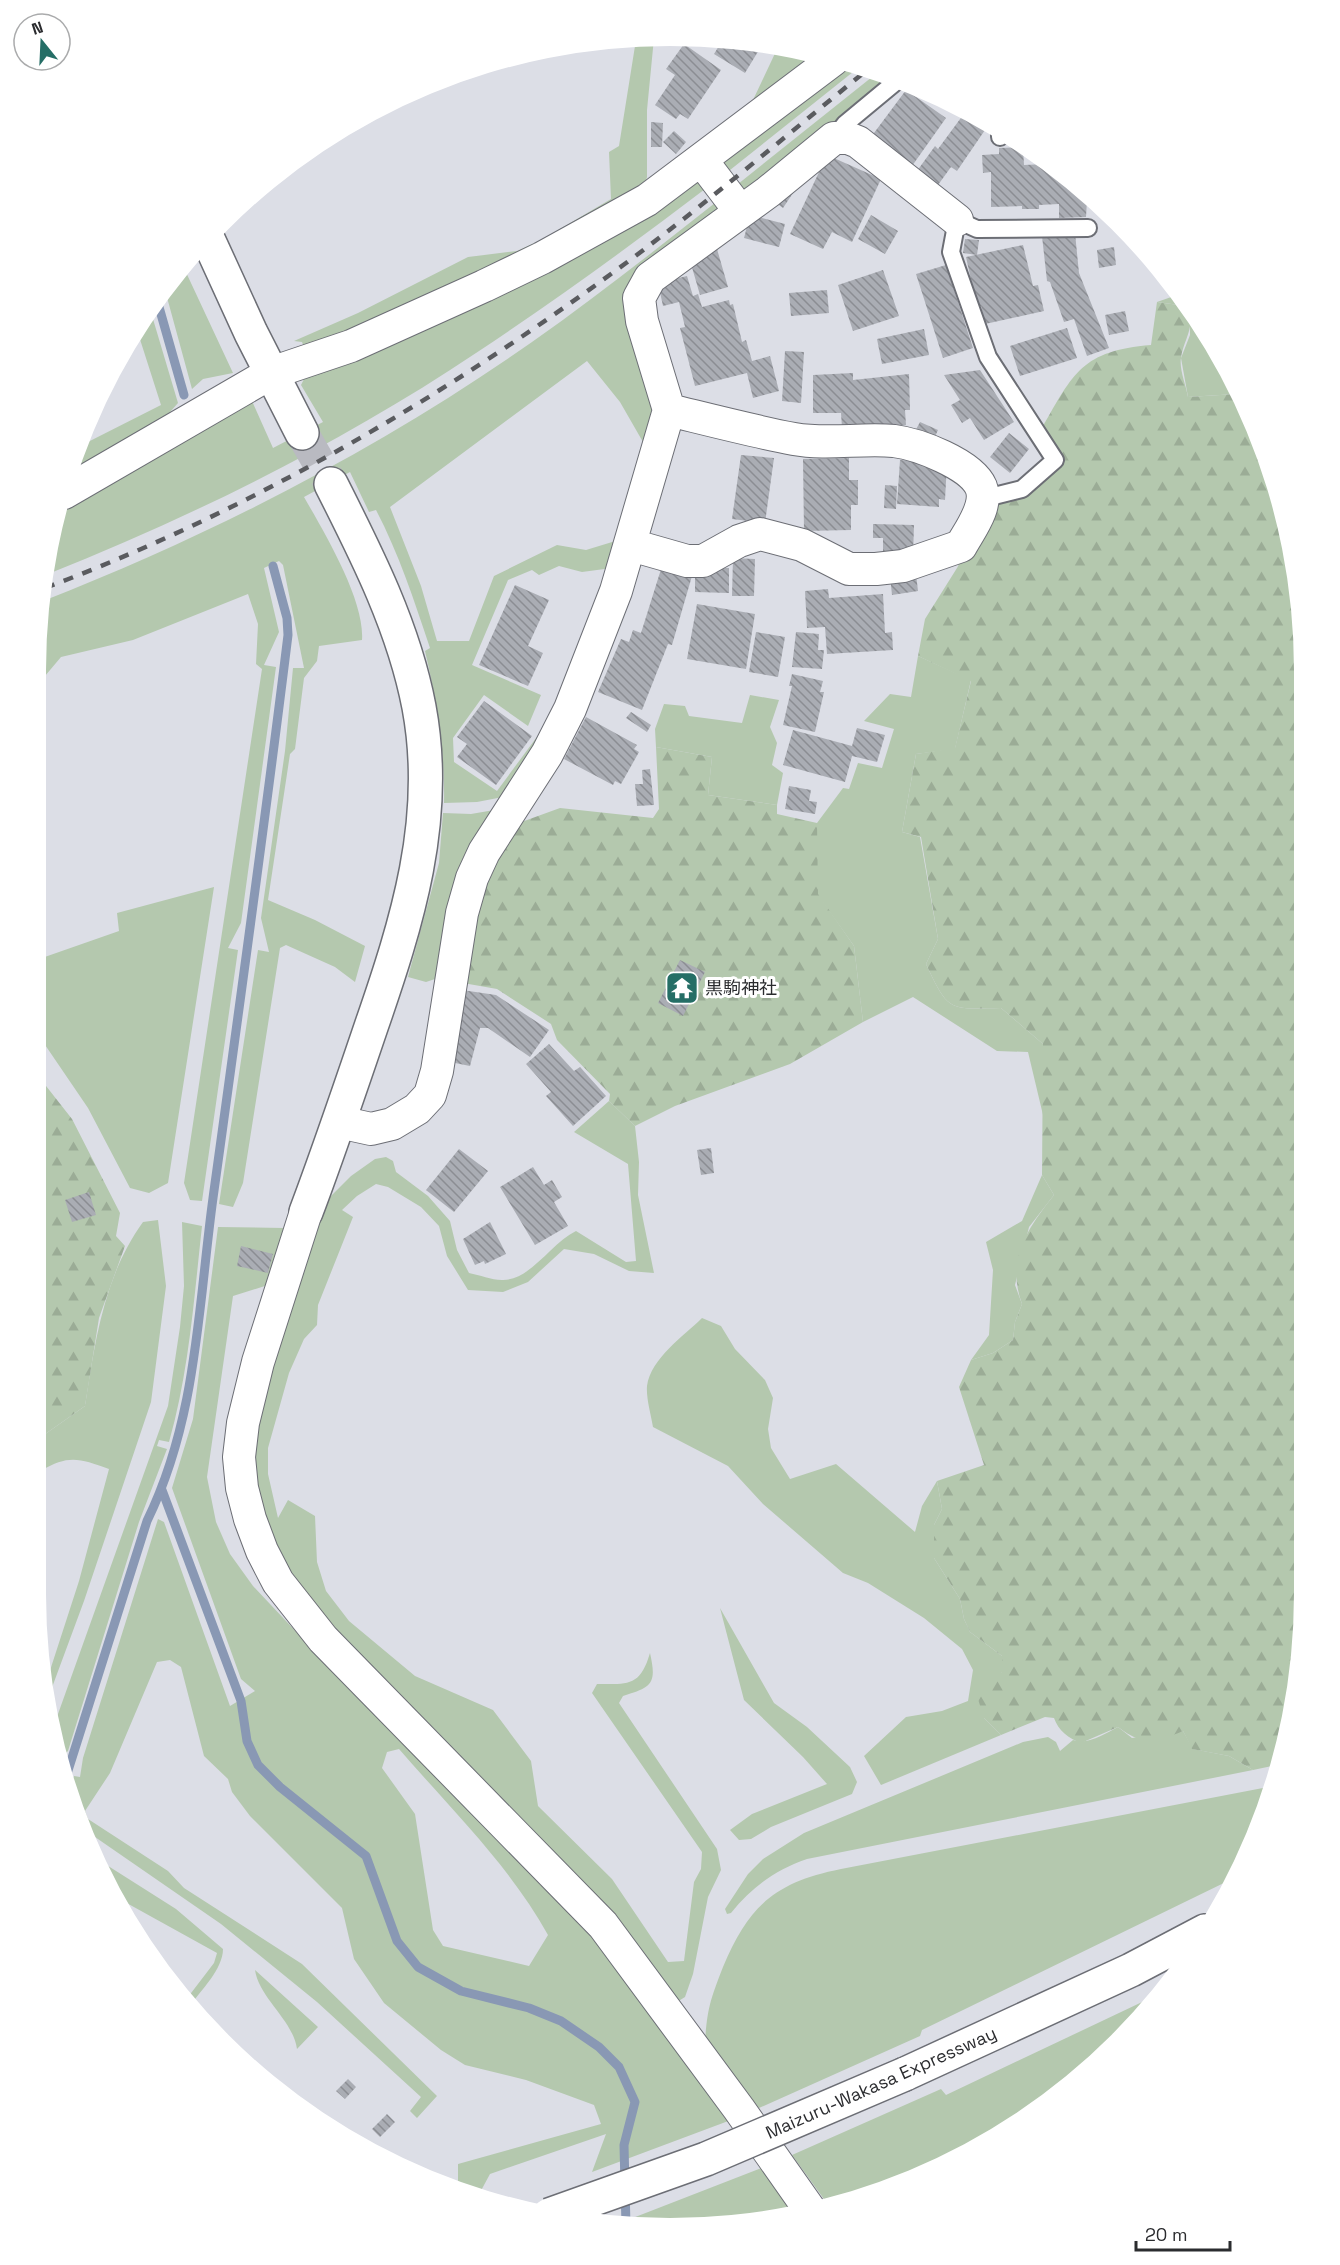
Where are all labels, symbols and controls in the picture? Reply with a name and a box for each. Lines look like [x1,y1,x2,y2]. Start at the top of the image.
north arrow [12,12,72,72]
text: N [29,17,46,40]
temple icon: 黒駒神社 [664,970,700,1006]
place label: 黒駒神社 [705,976,777,999]
street label: Maizuru-Wakasa Expressway [762,2021,1000,2144]
scale bar [1136,2214,1230,2252]
text: 20 m [1145,2223,1188,2246]

